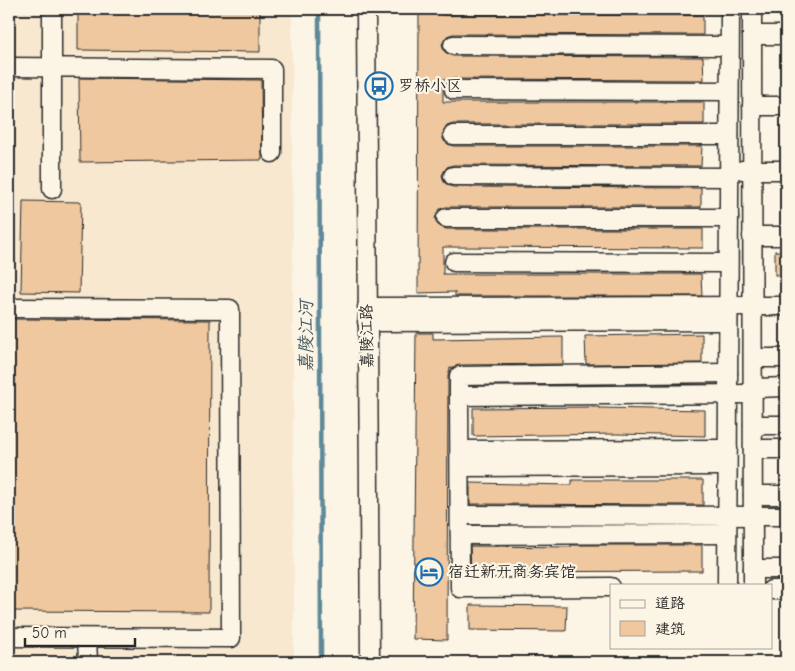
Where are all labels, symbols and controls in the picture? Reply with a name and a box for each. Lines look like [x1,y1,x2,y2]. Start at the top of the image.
bus stop icon: 罗桥小区 [364,71,394,101]
place label: 罗桥小区 [398,77,462,95]
water label: 嘉陵江河 [296,297,317,372]
street label: 嘉陵江路 [357,304,377,368]
hotel icon: 宿迁新开商务宾馆 [414,557,444,587]
place label: 宿迁新开商务宾馆 [448,563,576,581]
legend [610,584,772,648]
text: 道路 [655,594,685,612]
scale bar [25,616,135,648]
text: 建筑 [655,620,685,638]
text: 50 m [32,624,67,642]

